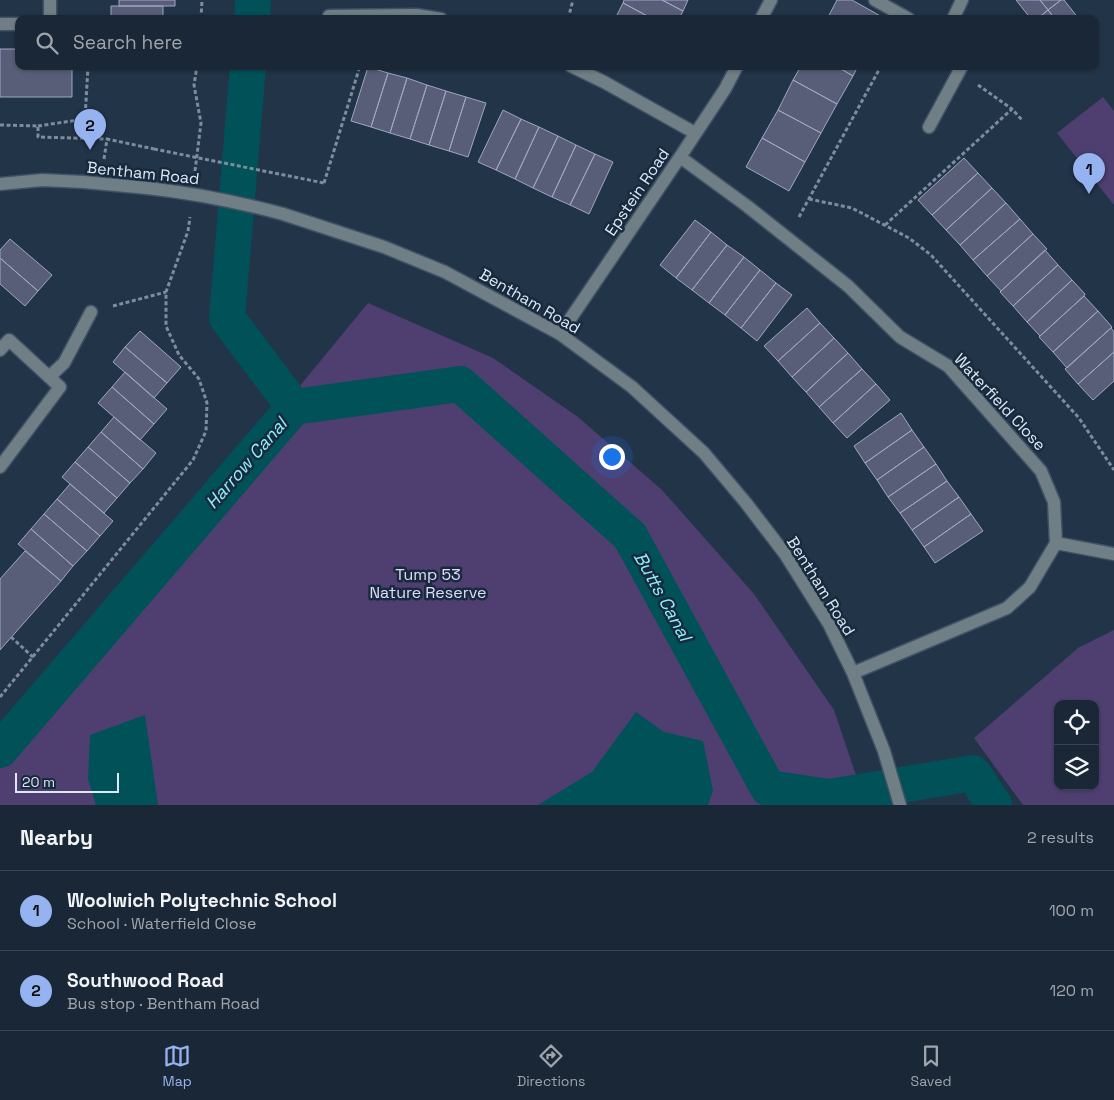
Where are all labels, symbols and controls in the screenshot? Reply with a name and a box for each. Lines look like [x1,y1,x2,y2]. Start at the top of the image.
search box [15,15,1099,70]
icon: search [33,29,61,57]
text: Search here [73,30,183,55]
pin: 2 [74,109,106,150]
street label: Epstein Road [600,144,674,240]
pin: 1 [1073,153,1105,194]
street label: Bentham Road [86,157,200,189]
street label: Bentham Road [476,264,584,338]
street label: Waterfield Close [950,349,1050,455]
water label: Harrow Canal [200,411,293,513]
your location [599,444,625,470]
street label: Bentham Road [782,532,860,640]
water label: Butts Canal [629,547,698,647]
park label: Tump 53 Nature Reserve [369,564,487,603]
map controls [1054,700,1099,790]
button: locate [1054,700,1099,745]
button: layers [1054,745,1099,790]
scale bar [15,770,119,793]
text: 20 m [22,773,55,791]
text: Nearby [20,824,93,851]
text: 2 results [1027,827,1094,848]
text: Woolwich Polytechnic School [67,888,337,913]
text: 1 [32,900,40,921]
text: 100 m [1049,900,1094,921]
text: School · Waterfield Close [67,913,256,934]
text: Southwood Road [67,968,224,993]
text: 2 [31,980,41,1001]
text: 120 m [1050,980,1094,1001]
text: Bus stop · Bentham Road [67,993,260,1014]
tab: Map [163,1042,192,1090]
tab: Directions [517,1042,585,1090]
tab: Saved [911,1042,951,1090]

